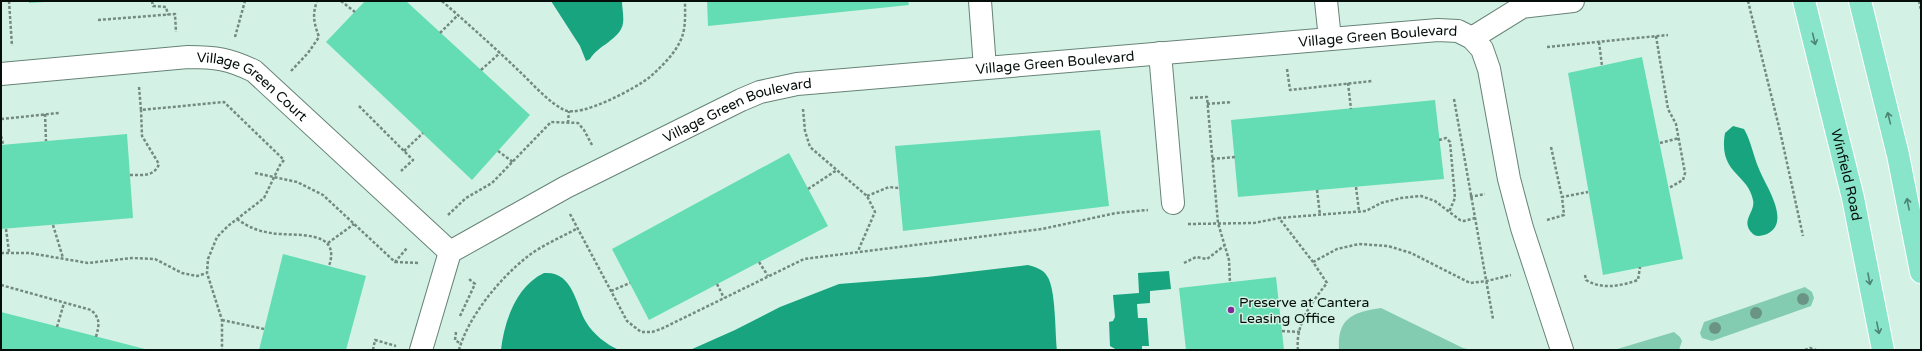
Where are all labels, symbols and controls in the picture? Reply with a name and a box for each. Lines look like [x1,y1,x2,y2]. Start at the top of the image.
street label: Village Green Boulevard [1298,22,1458,51]
one-way arrow [1811,32,1818,45]
street label: Village Green Boulevard [975,48,1135,78]
street label: Village Green Court [196,49,311,125]
street label: Village Green Boulevard [660,75,812,146]
one-way arrow [1885,111,1892,124]
street label: Winfield Road [1827,127,1865,222]
one-way arrow [1904,198,1912,211]
one-way arrow [1865,272,1873,285]
place label: Preserve at Cantera Leasing Office [1239,294,1369,327]
marker: Preserve at Cantera Leasing Office [1226,305,1236,315]
one-way arrow [1874,321,1882,334]

